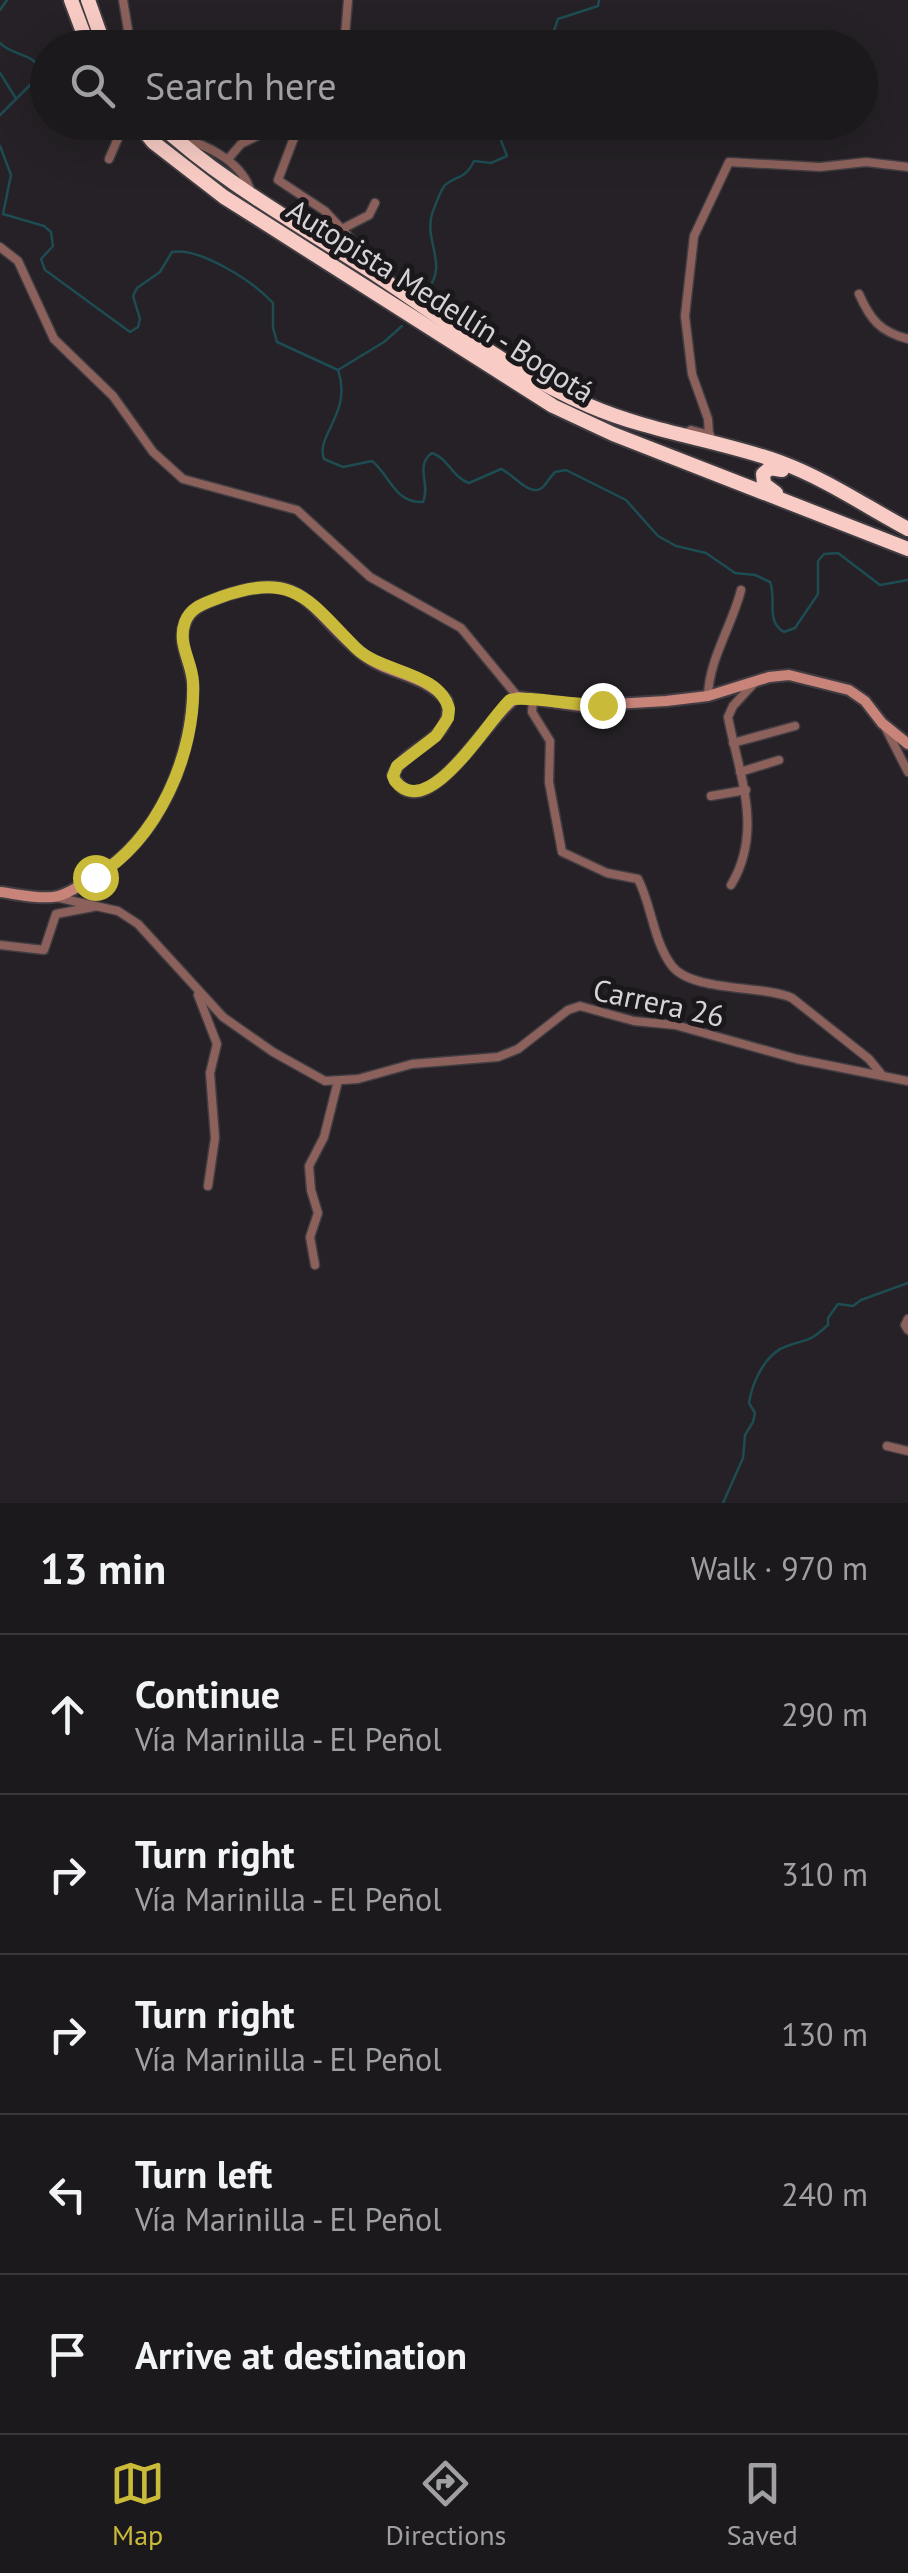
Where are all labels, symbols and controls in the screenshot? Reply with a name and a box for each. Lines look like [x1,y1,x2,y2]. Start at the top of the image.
search box [30,30,878,140]
icon: search [65,58,120,113]
text: Search here [145,61,337,110]
street label: Autopista Medellín - Bogotá [280,189,602,411]
route end [580,683,626,729]
route start [73,855,119,901]
street label: Carrera 26 [590,969,728,1035]
text: 13 min [40,1541,166,1596]
text: Walk · 970 m [691,1547,868,1589]
text: Continue [135,1669,280,1718]
icon: ahead [40,1687,95,1742]
text: 290 m [781,1693,868,1735]
text: Vía Marinilla - El Peñol [135,1718,442,1760]
text: Turn right [135,1829,295,1878]
icon: right [40,1847,95,1902]
text: 310 m [781,1853,868,1895]
text: Vía Marinilla - El Peñol [135,1878,442,1920]
text: Turn right [135,1989,295,2038]
icon: right [40,2007,95,2062]
text: 130 m [781,2013,868,2055]
text: Vía Marinilla - El Peñol [135,2038,442,2080]
text: Turn left [135,2149,272,2198]
icon: left [40,2167,95,2222]
text: 240 m [781,2173,868,2215]
text: Vía Marinilla - El Peñol [135,2198,442,2240]
icon: arrive [40,2327,95,2382]
text: Arrive at destination [135,2330,467,2379]
tab: Map [110,2456,165,2553]
tab: Directions [385,2456,506,2553]
tab: Saved [727,2456,798,2553]

